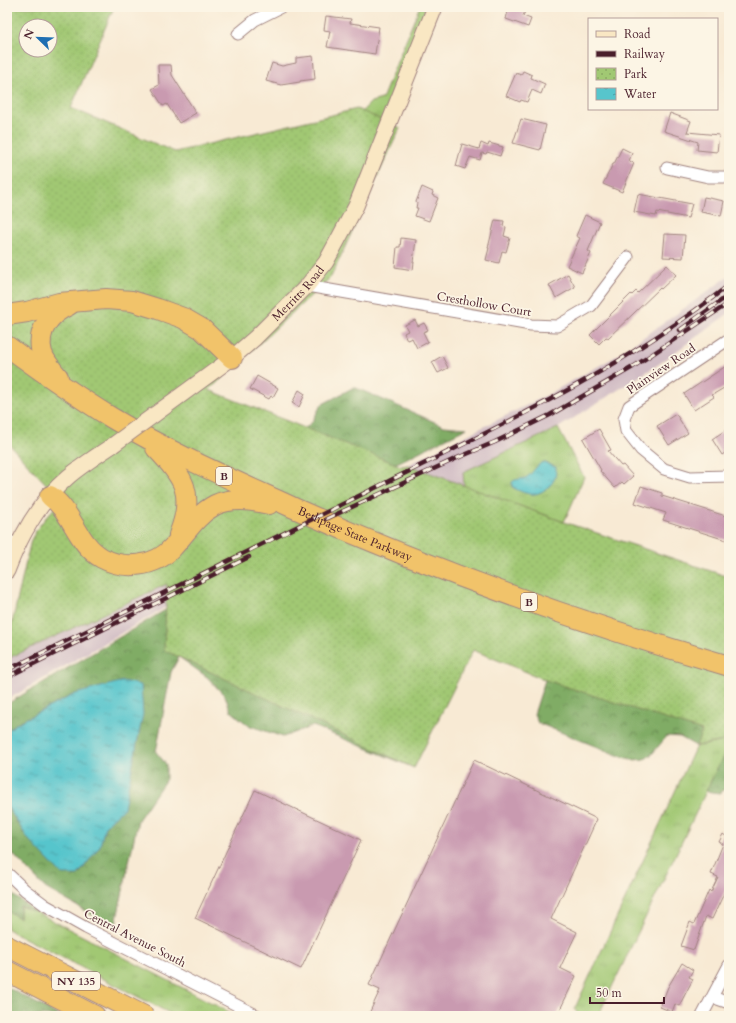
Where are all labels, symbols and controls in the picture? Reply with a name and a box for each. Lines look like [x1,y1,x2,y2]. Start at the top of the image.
north arrow [18,18,58,58]
legend [588,18,718,110]
text: Road [624,26,651,42]
text: N [20,27,38,42]
text: Railway [624,46,666,62]
text: Park [624,66,648,82]
text: Water [623,86,657,102]
street label: Merritts Road [268,262,328,325]
street label: Cresthollow Court [435,288,533,320]
street label: Plainview Road [624,340,699,398]
road number: B [216,467,232,485]
street label: Bethpage State Parkway [295,503,415,565]
road number: B [521,593,537,611]
street label: Central Avenue South [81,905,189,971]
road number: NY 135 [52,972,100,990]
scale bar [590,979,664,1005]
text: 50 m [596,985,623,1001]

